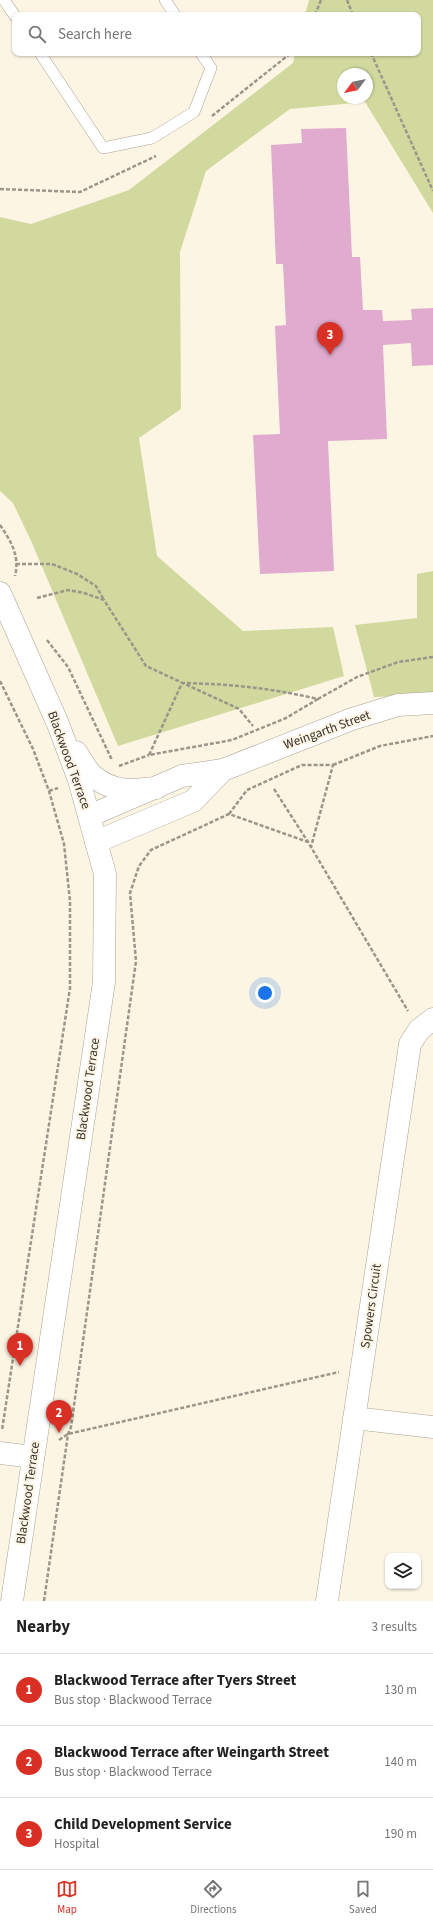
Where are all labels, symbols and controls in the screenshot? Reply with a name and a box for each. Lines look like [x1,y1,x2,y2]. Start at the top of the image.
search box [12,12,421,56]
icon: search [26,23,48,45]
text: Search here [58,24,132,45]
north arrow [337,68,373,104]
pin: 3 [317,322,343,355]
street label: Weingarth Street [281,706,373,754]
street label: Blackwood Terrace [43,709,95,811]
your location [255,983,275,1003]
street label: Blackwood Terrace [72,1037,104,1141]
street label: Spowers Circuit [356,1262,386,1349]
pin: 1 [7,1333,33,1366]
pin: 2 [46,1400,72,1433]
street label: Blackwood Terrace [12,1441,44,1545]
map controls [385,1553,421,1589]
button: layers [385,1553,421,1589]
text: Nearby [16,1615,70,1639]
text: 3 results [372,1618,417,1636]
text: Blackwood Terrace after Tyers Street [54,1670,296,1691]
text: 1 [26,1681,32,1699]
text: 130 m [384,1681,417,1699]
text: Bus stop · Blackwood Terrace [54,1691,212,1709]
text: Blackwood Terrace after Weingarth Street [54,1742,329,1763]
text: 2 [26,1753,32,1771]
text: 140 m [384,1753,417,1771]
text: Bus stop · Blackwood Terrace [54,1763,212,1781]
text: Child Development Service [54,1814,232,1835]
text: 3 [26,1825,32,1843]
text: 190 m [384,1825,417,1843]
text: Hospital [54,1835,99,1853]
tab: Map [56,1878,78,1917]
tab: Directions [190,1878,237,1917]
tab: Saved [349,1878,377,1917]

